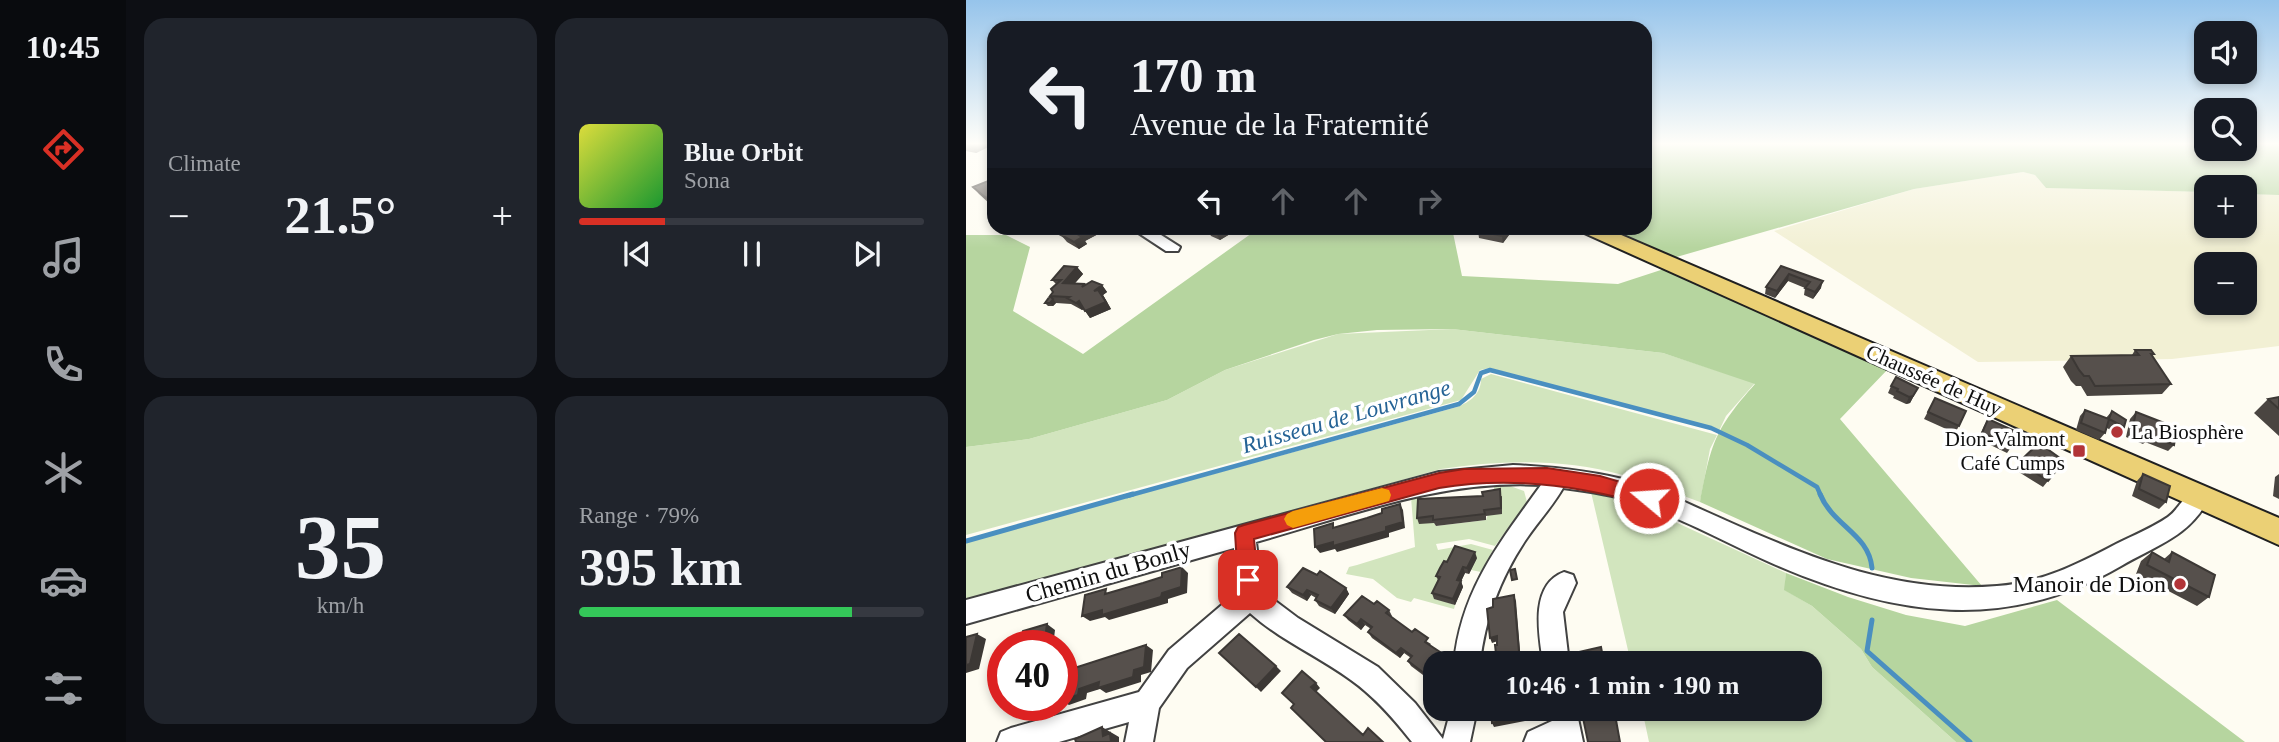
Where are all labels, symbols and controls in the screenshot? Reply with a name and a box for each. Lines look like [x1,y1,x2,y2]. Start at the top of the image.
map controls [2194,21,2257,315]
button: sound [2194,21,2257,84]
text: 10:45 [26,29,100,65]
text: 170 m [1130,48,1257,103]
icon: left [1015,49,1106,140]
button: search [2194,98,2257,161]
text: Avenue de la Fraternité [1130,106,1429,142]
icon: directions [39,125,88,174]
text: Blue Orbit [684,138,803,167]
text: Climate [168,151,241,176]
text: Sona [684,168,730,193]
button: + [2194,175,2257,238]
icon: left [1191,182,1229,220]
icon: ahead [1264,182,1302,220]
icon: ahead [1337,182,1375,220]
icon: right [1410,182,1448,220]
text: 21.5° [285,187,396,244]
text: − [168,195,189,237]
text: + [492,195,513,237]
icon: music [39,233,88,282]
icon: previous [618,235,656,273]
icon: pause [733,235,771,273]
icon: next [848,235,886,273]
button: − [2194,252,2257,315]
street label: Chaussée de Huy [1863,339,2006,421]
icon: phone [39,340,88,389]
water label: Ruisseau de Louvrange [1238,375,1453,459]
place label: La Biosphère [2131,420,2244,444]
marker: La Biosphère [2109,424,2125,440]
place label: Dion-Valmont Café Cumps [1945,427,2065,475]
marker: Dion-Valmont Café Cumps [2071,443,2087,459]
icon: climate [39,448,88,497]
position arrow [1612,461,1686,535]
text: 35 [295,497,386,598]
text: Range · 79% [579,503,699,528]
street label: Chemin du Bonly [1022,536,1194,608]
text: 395 km [579,539,742,596]
pin [1218,550,1278,610]
icon: car [39,556,88,605]
icon: arrive [1229,561,1267,599]
place label: Manoir de Dion [2013,571,2166,597]
marker: Manoir de Dion [2172,576,2188,592]
text: km/h [317,593,364,618]
speed limit sign: 40 [987,630,1078,721]
icon: filters [39,664,88,713]
text: 10:46 · 1 min · 190 m [1506,671,1740,700]

